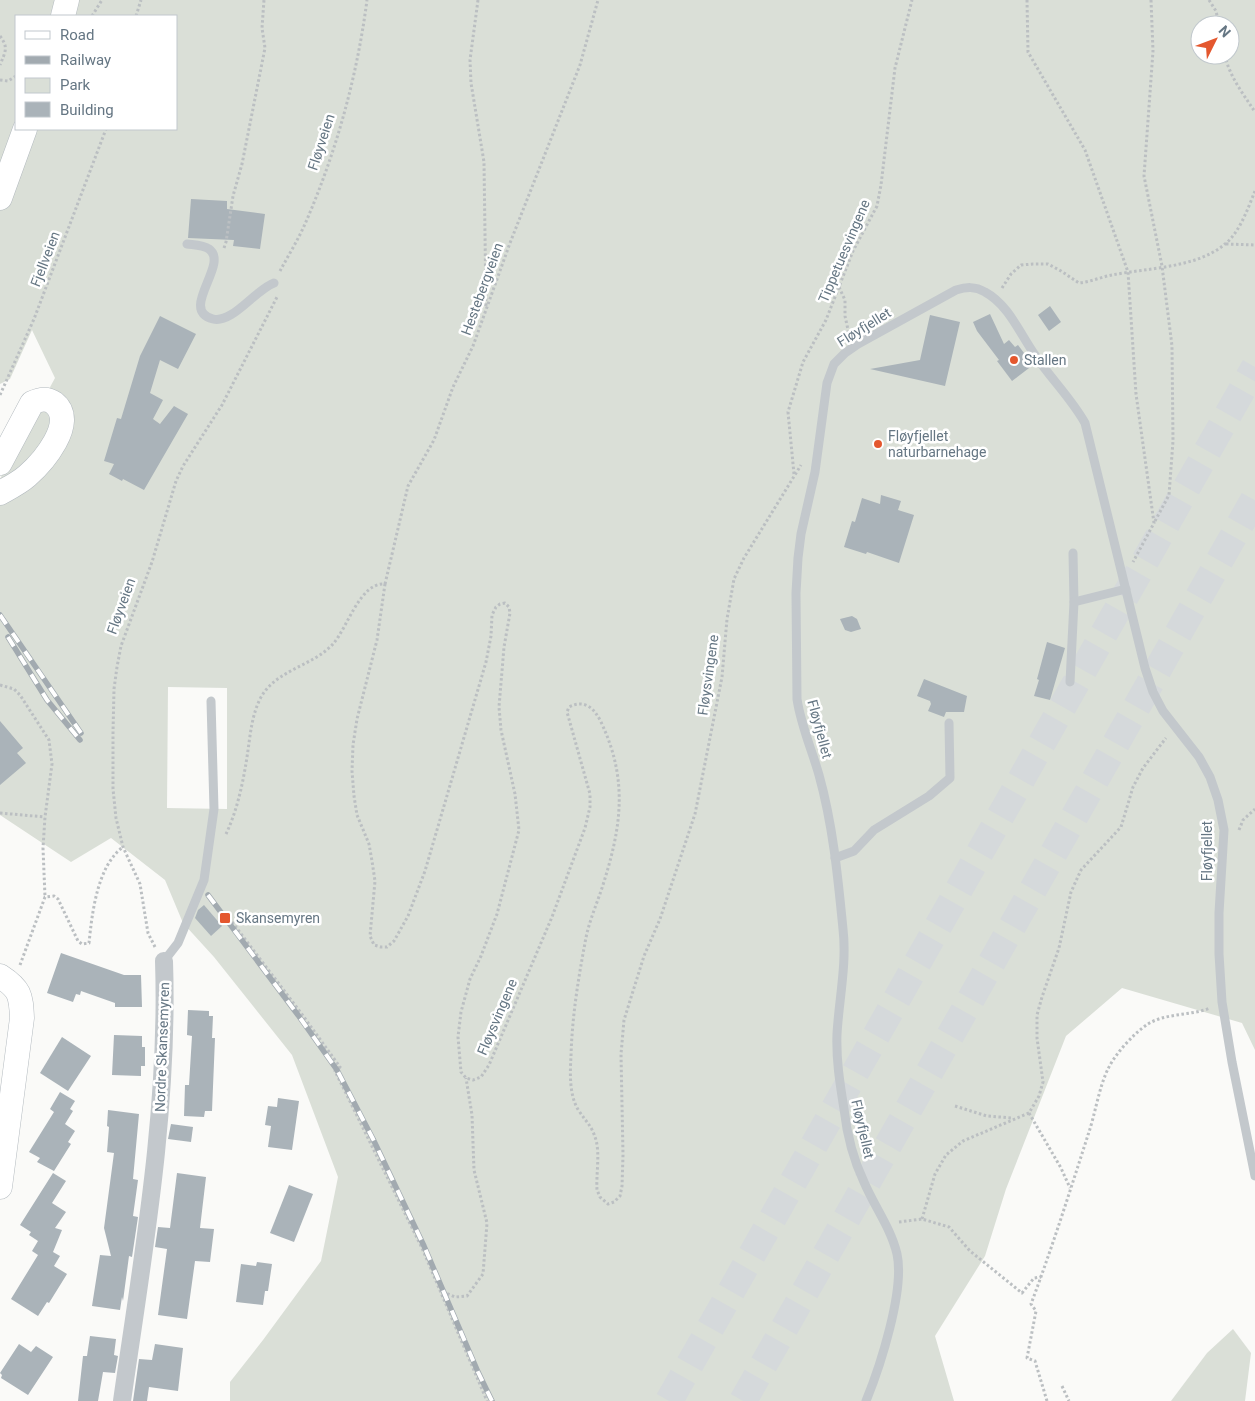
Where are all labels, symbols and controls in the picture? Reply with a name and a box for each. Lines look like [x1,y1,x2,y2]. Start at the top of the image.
legend [15,15,178,130]
north arrow [1190,15,1240,65]
text: N [1215,22,1234,40]
text: Road [60,26,94,44]
text: Railway [60,51,111,69]
text: Park [60,76,91,94]
text: Building [60,101,114,119]
street label: Fløyveien [304,112,338,172]
street label: Tippetuesvingene [815,197,873,305]
street label: Fjellveien [27,229,63,289]
street label: Hestebergveien [458,241,506,337]
street label: Fløyfjellet [834,304,894,350]
place label: Stallen [1024,352,1066,368]
marker: Stallen [1008,354,1020,366]
place label: Fløyfjellet naturbarnehage [888,428,986,460]
marker: Fløyfjellet naturbarnehage [872,438,884,450]
street label: Fløyveien [103,576,139,636]
street label: Fløysvingene [694,634,722,716]
street label: Fløyfjellet [804,698,836,761]
street label: Fløyfjellet [1199,820,1215,881]
place label: Skansemyren [236,910,320,926]
marker: Skansemyren [218,911,232,925]
street label: Fløysvingene [474,976,520,1058]
street label: Nordre Skansemyren [152,982,172,1112]
street label: Fløyfjellet [848,1098,878,1161]

